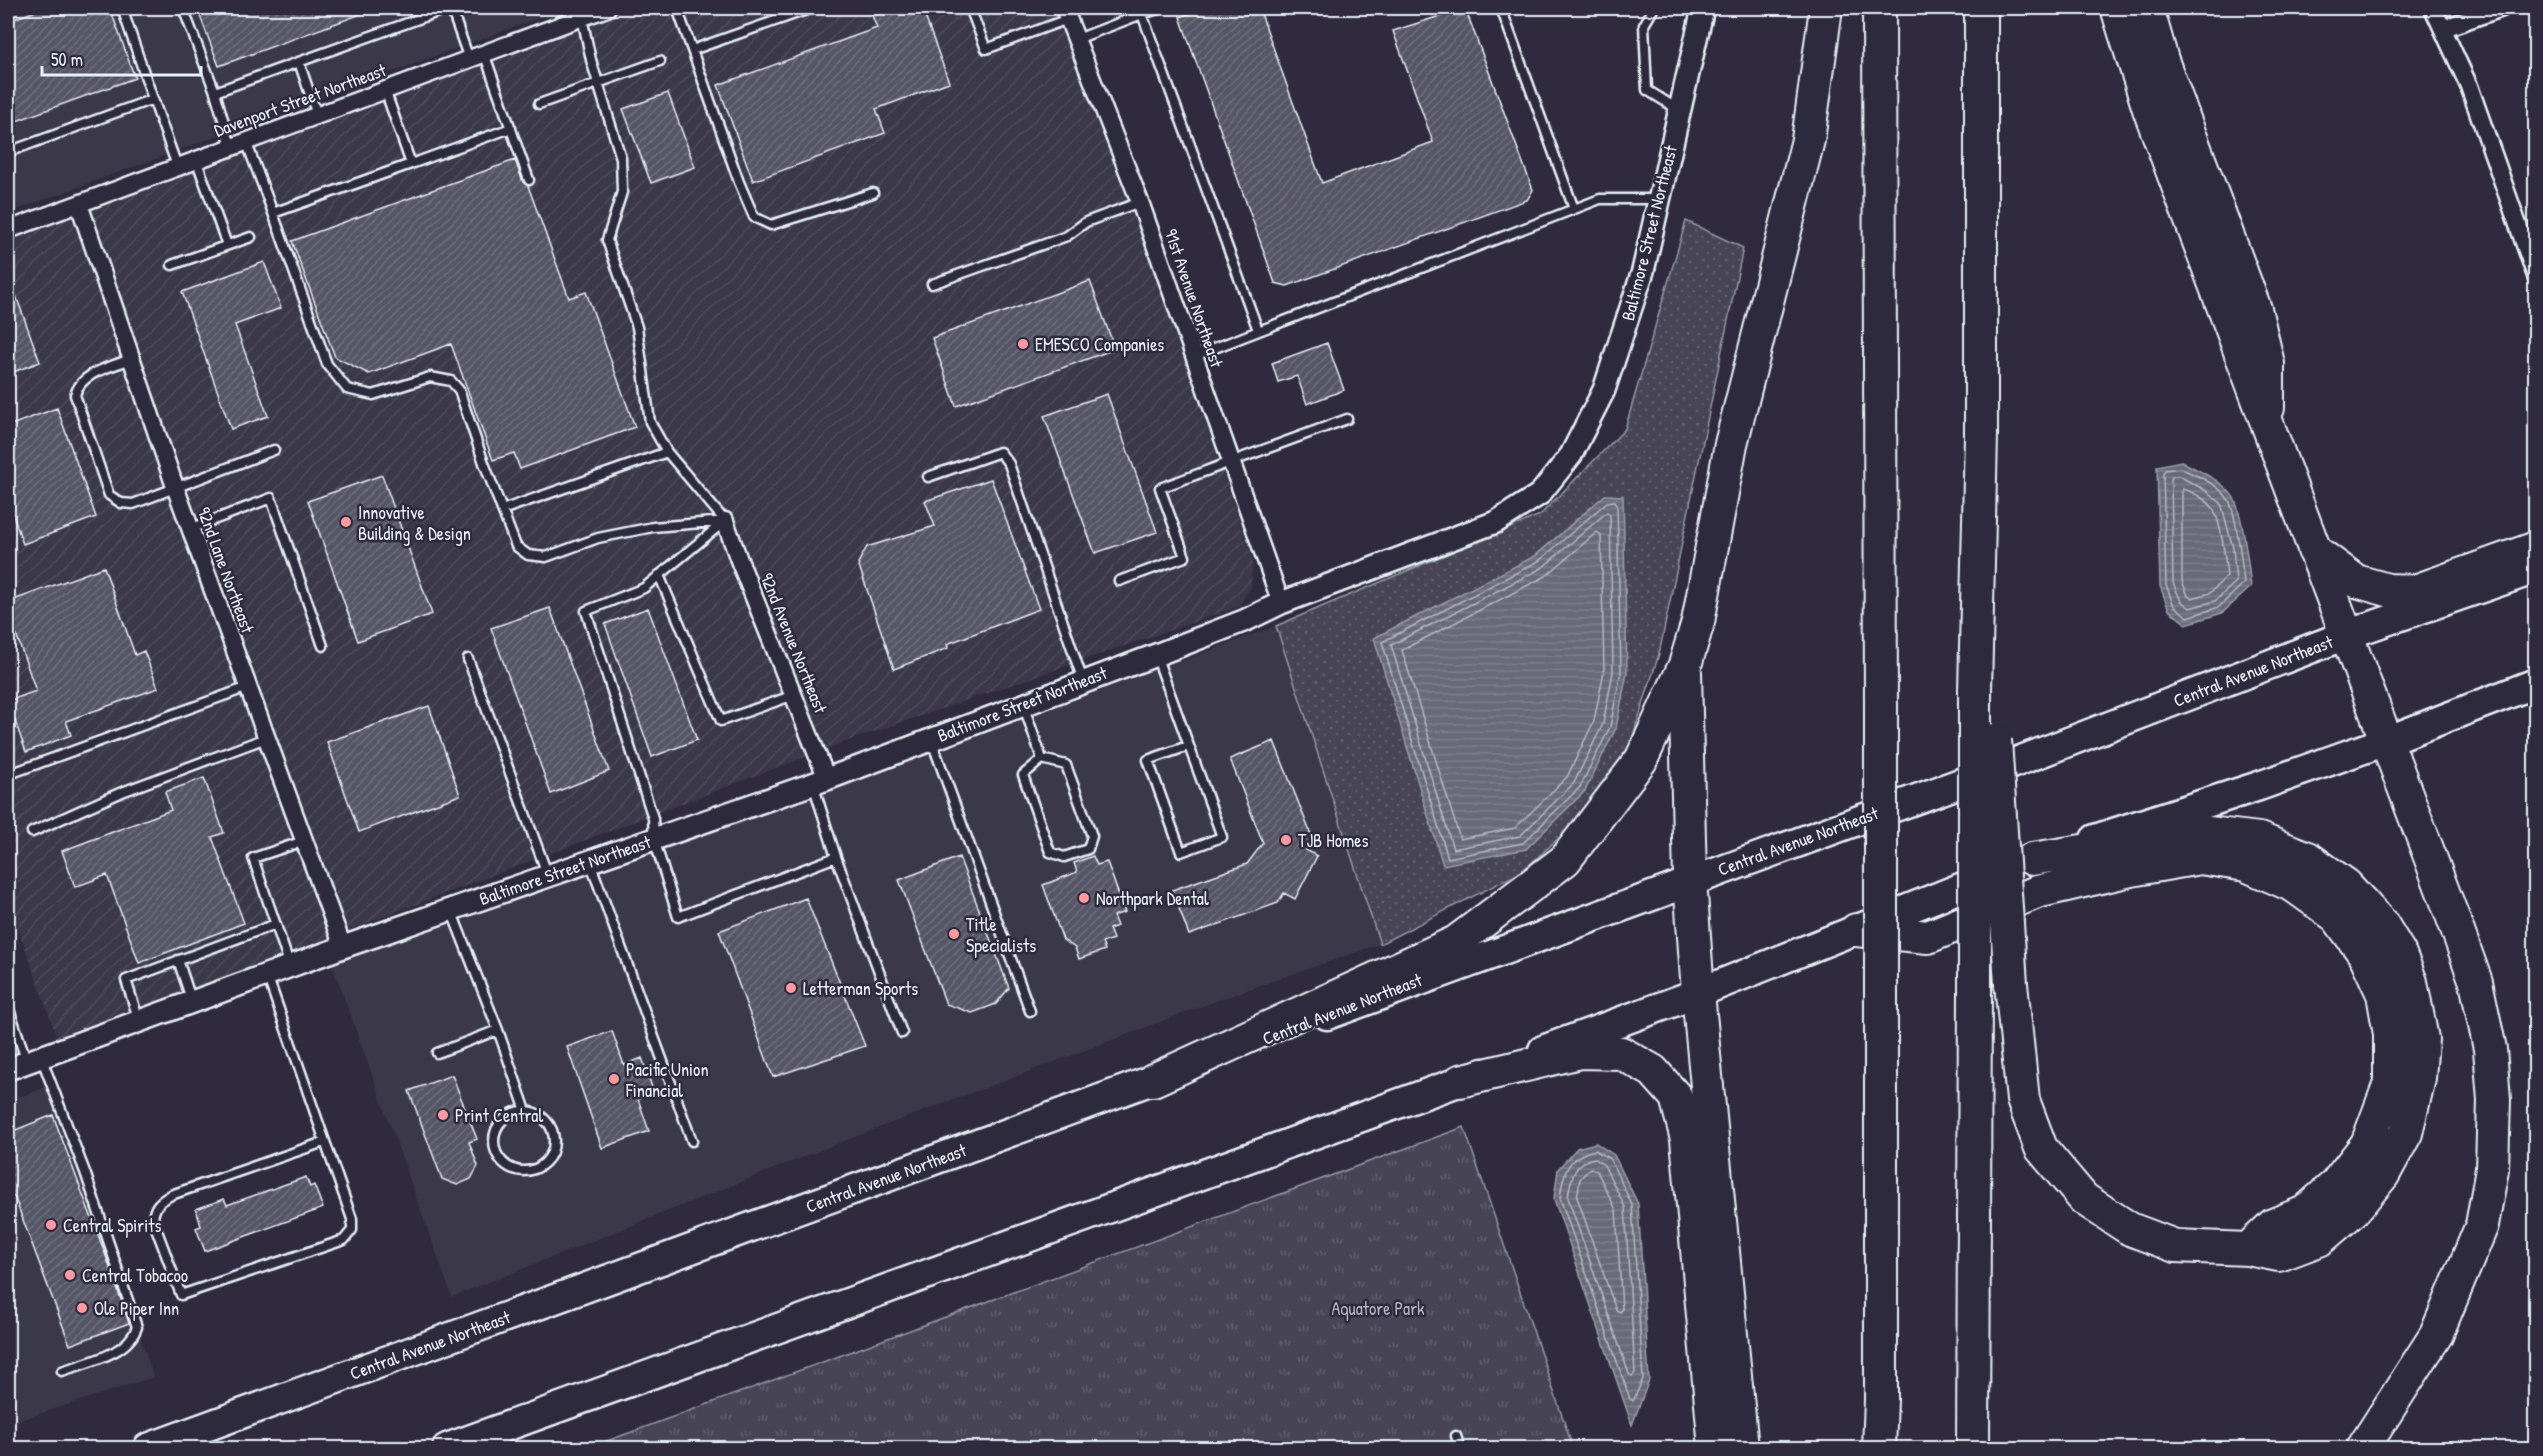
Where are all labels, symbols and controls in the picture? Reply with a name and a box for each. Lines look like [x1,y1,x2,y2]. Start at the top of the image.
scale bar [42,39,201,77]
text: 50 m [51,47,83,72]
street label: Davenport Street Northeast [211,57,390,143]
street label: Baltimore Street Northeast [1615,142,1683,323]
street label: 91st Avenue Northeast [1159,225,1230,371]
place label: EMESCO Companies [1035,332,1164,357]
marker: EMESCO Companies [1016,337,1030,351]
place label: Innovative Building & Design [358,500,471,546]
street label: 92nd Lane Northeast [192,504,261,637]
marker: Innovative Building & Design [339,515,353,529]
street label: 92nd Avenue Northeast [755,569,834,717]
street label: Central Avenue Northeast [2170,629,2337,713]
street label: Baltimore Street Northeast [934,660,1111,748]
street label: Central Avenue Northeast [1714,800,1882,882]
place label: TJB Homes [1298,828,1368,853]
street label: Baltimore Street Northeast [476,829,655,911]
marker: TJB Homes [1279,833,1293,847]
place label: Northpark Dental [1096,886,1209,911]
marker: Northpark Dental [1077,891,1091,905]
place label: Title Specialists [966,912,1036,958]
marker: Title Specialists [947,927,961,941]
street label: Central Avenue Northeast [1259,967,1426,1051]
place label: Letterman Sports [803,976,918,1001]
marker: Letterman Sports [784,981,798,995]
place label: Pacific Union Financial [625,1057,709,1103]
marker: Pacific Union Financial [607,1072,621,1086]
place label: Print Central [455,1103,543,1128]
marker: Print Central [436,1108,450,1122]
street label: Central Avenue Northeast [802,1137,970,1219]
place label: Central Spirits [63,1213,161,1238]
marker: Central Spirits [44,1218,58,1232]
place label: Central Tobacoo [82,1263,188,1288]
marker: Central Tobacoo [63,1268,77,1282]
place label: Ole Piper Inn [94,1296,179,1321]
park label: Aquatore Park [1331,1296,1425,1321]
marker: Ole Piper Inn [75,1301,89,1315]
street label: Central Avenue Northeast [346,1304,514,1386]

